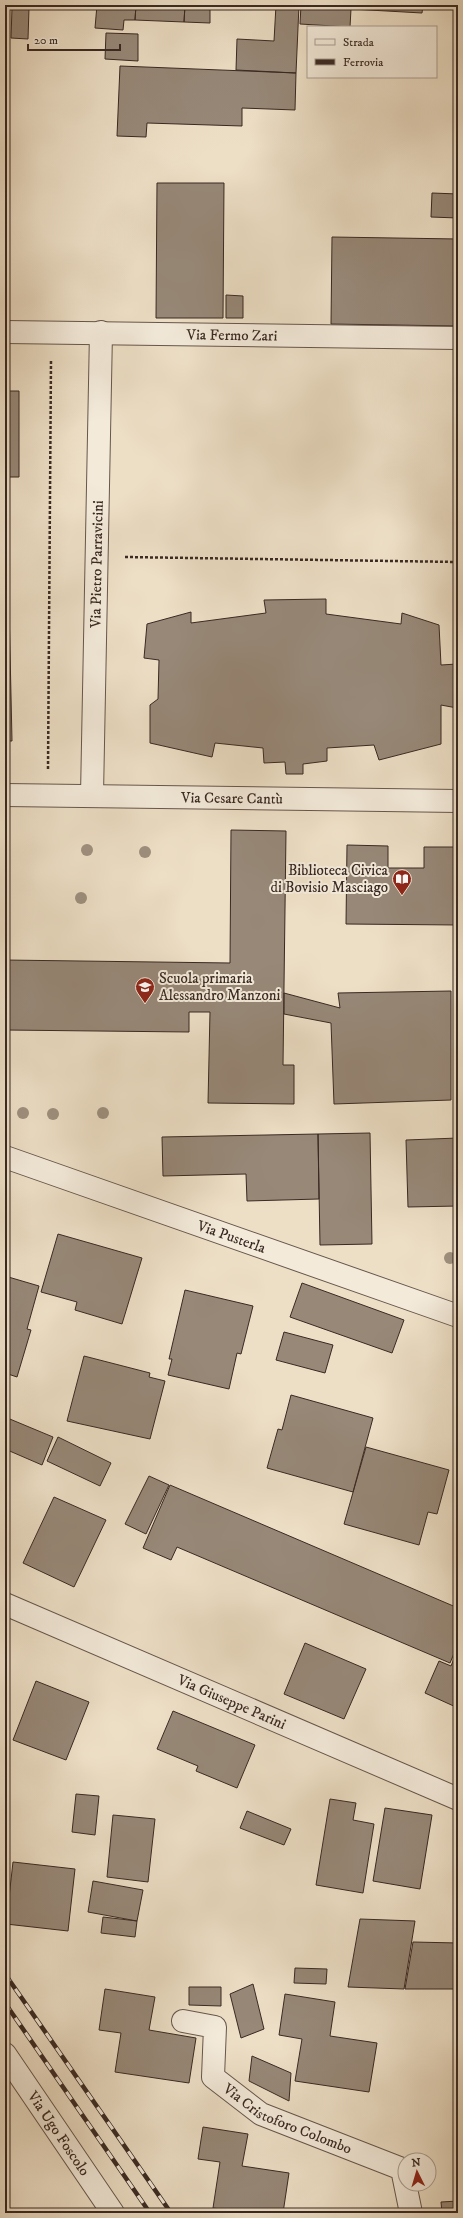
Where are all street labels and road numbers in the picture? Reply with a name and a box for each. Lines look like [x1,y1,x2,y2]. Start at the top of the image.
street label: Via Fermo Zari [185,325,278,346]
street label: Via Pietro Parravicini [86,500,108,629]
street label: Via Cesare Cantù [180,788,283,809]
street label: Via Pusterla [194,1216,269,1258]
street label: Via Giuseppe Parini [174,1670,289,1734]
street label: Via Cristoforo Colombo [218,2079,354,2158]
street label: Via Ugo Foscolo [22,2087,94,2180]

